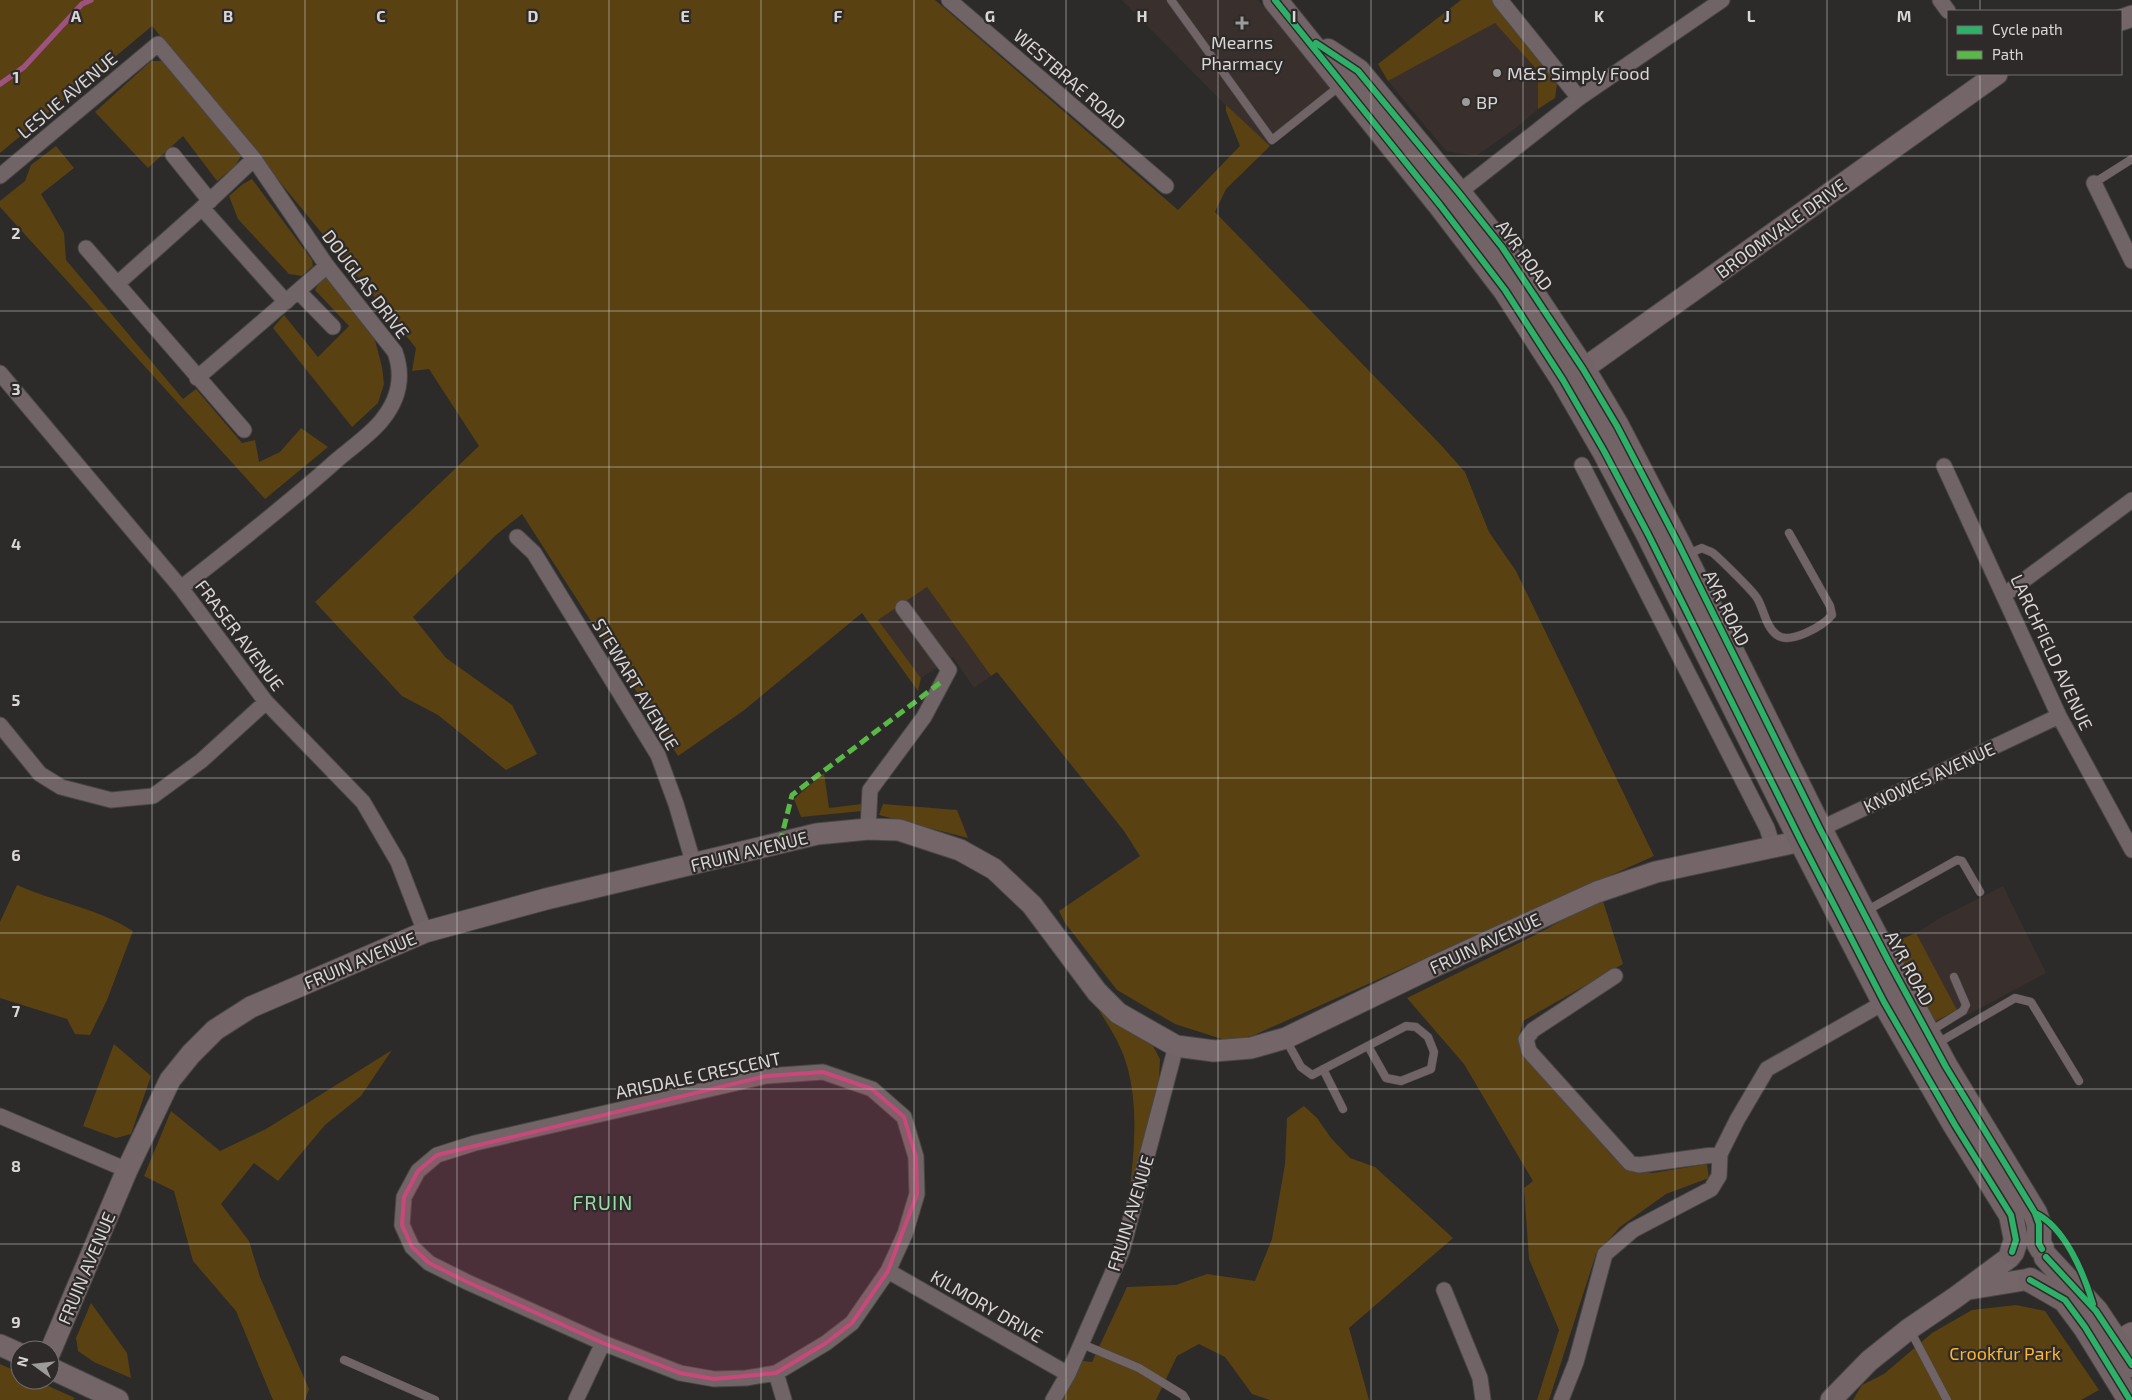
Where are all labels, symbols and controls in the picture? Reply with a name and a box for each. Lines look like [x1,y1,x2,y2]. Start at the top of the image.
text: A [71,6,82,25]
text: B [223,6,233,25]
text: C [376,6,386,25]
text: D [528,6,539,25]
text: E [680,6,690,25]
text: F [834,6,843,25]
text: G [985,6,995,25]
text: H [1136,6,1148,25]
text: I [1292,6,1296,25]
text: J [1444,6,1450,25]
text: K [1594,6,1605,25]
text: L [1747,6,1756,25]
text: M [1897,6,1911,25]
legend [1947,10,2122,75]
marker: Mearns Pharmacy [1236,17,1248,29]
text: Cycle path [1992,20,2063,38]
street label: WESTBRAE ROAD [1009,24,1131,134]
place label: Mearns Pharmacy [1201,31,1284,74]
text: Path [1992,45,2023,63]
street label: LESLIE AVENUE [13,47,121,143]
place label: M&S Simply Food [1507,62,1650,84]
text: 1 [13,67,19,86]
marker: M&S Simply Food [1491,67,1503,79]
place label: BP [1476,91,1498,113]
marker: BP [1460,96,1472,108]
street label: BROOMVALE DRIVE [1711,173,1851,283]
street label: AYR ROAD [1492,215,1558,295]
text: 2 [11,223,21,242]
street label: DOUGLAS DRIVE [318,225,414,343]
text: 3 [11,379,21,398]
text: 4 [11,534,21,553]
street label: AYR ROAD [1699,566,1755,650]
street label: LARCHFIELD AVENUE [2006,571,2098,733]
street label: FRASER AVENUE [191,575,289,695]
street label: STEWART AVENUE [588,614,684,754]
text: 5 [12,690,21,709]
street label: KNOWES AVENUE [1860,737,1998,817]
street label: FRUIN AVENUE [688,826,810,876]
text: 6 [11,845,21,864]
street label: FRUIN AVENUE [1426,908,1544,978]
street label: FRUIN AVENUE [300,926,420,994]
street label: AYR ROAD [1881,927,1939,1009]
text: 7 [12,1001,21,1020]
street label: ARISDALE CRESCENT [613,1047,783,1103]
street label: FRUIN AVENUE [1102,1152,1158,1274]
text: 8 [11,1156,21,1175]
district label: FRUIN [573,1190,633,1214]
street label: FRUIN AVENUE [52,1208,120,1328]
street label: KILMORY DRIVE [927,1265,1047,1347]
text: 9 [11,1312,21,1331]
north arrow [10,1340,60,1390]
park label: Crookfur Park [1949,1342,2061,1364]
text: N [12,1354,31,1369]

